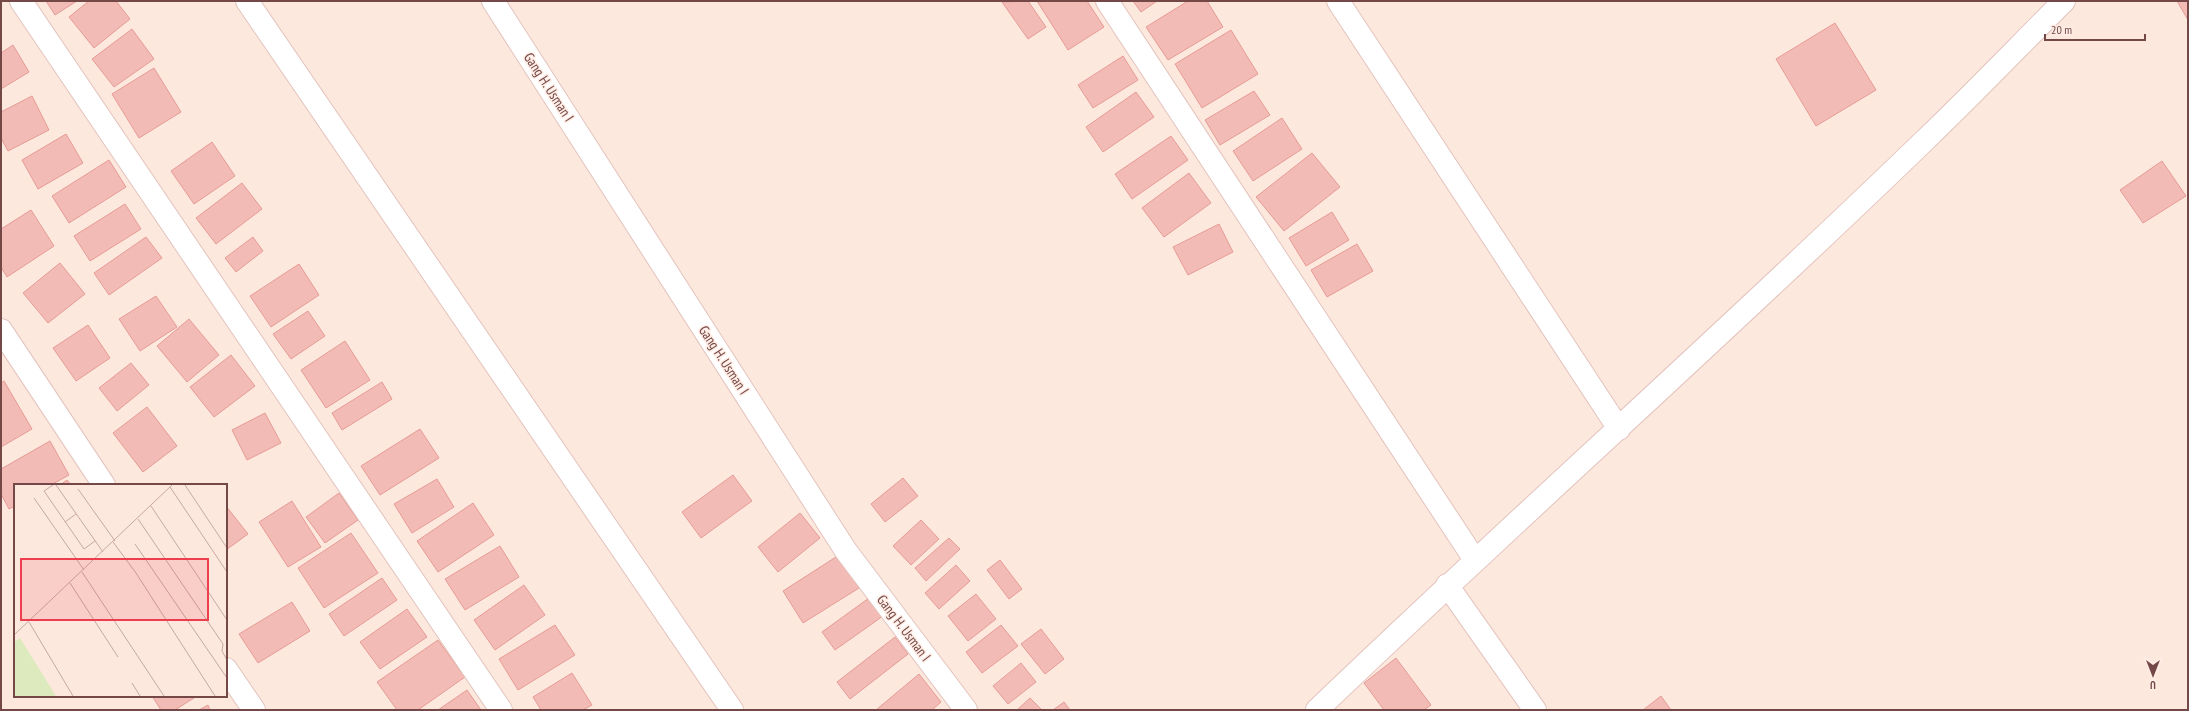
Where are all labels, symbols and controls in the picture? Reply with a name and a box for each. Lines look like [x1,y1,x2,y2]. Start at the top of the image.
scale bar [2045,16,2145,42]
text: 20 m [2051,22,2072,37]
street label: Gang H. Usman I [520,49,578,125]
street label: Gang H. Usman I [695,322,753,398]
inset map [14,484,227,697]
street label: Gang H. Usman I [873,591,935,665]
north arrow [2133,655,2173,695]
text: U [2150,678,2156,692]

